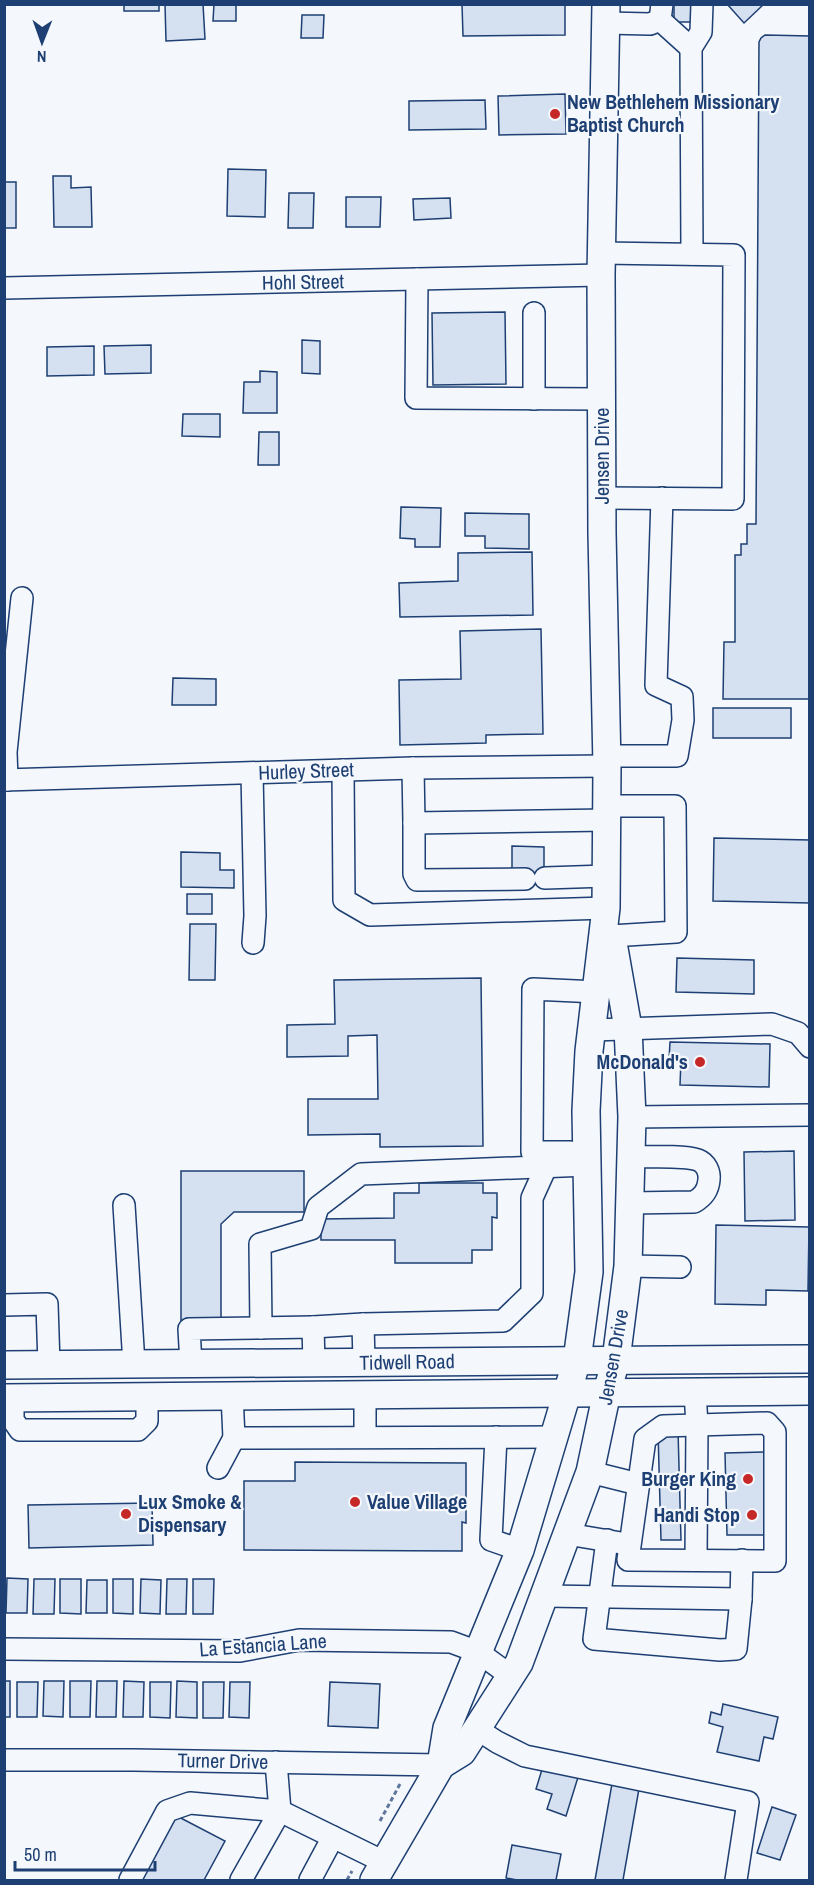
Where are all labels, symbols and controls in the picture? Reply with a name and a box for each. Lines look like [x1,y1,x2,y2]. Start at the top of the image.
north arrow [12,12,72,72]
text: N [37,46,47,68]
place label: New Bethlehem Missionary Baptist Church [567,88,780,138]
marker: New Bethlehem Missionary Baptist Church [548,107,562,121]
street label: Hohl Street [262,267,345,296]
street label: Jensen Drive [588,408,615,504]
street label: Hurley Street [258,755,355,786]
place label: McDonald's [597,1048,688,1075]
marker: McDonald's [693,1055,707,1069]
street label: Jensen Drive [591,1307,634,1407]
street label: Tidwell Road [359,1347,455,1376]
place label: Burger King [641,1465,736,1492]
marker: Burger King [741,1472,755,1486]
place label: Lux Smoke & Dispensary [138,1488,242,1538]
place label: Value Village [367,1488,467,1515]
marker: Value Village [348,1495,362,1509]
place label: Handi Stop [653,1501,740,1528]
marker: Lux Smoke & Dispensary [119,1507,133,1521]
marker: Handi Stop [745,1508,759,1522]
street label: La Estancia Lane [198,1627,328,1662]
street label: Turner Drive [177,1746,269,1775]
scale bar [15,1834,154,1872]
text: 50 m [24,1842,57,1867]

